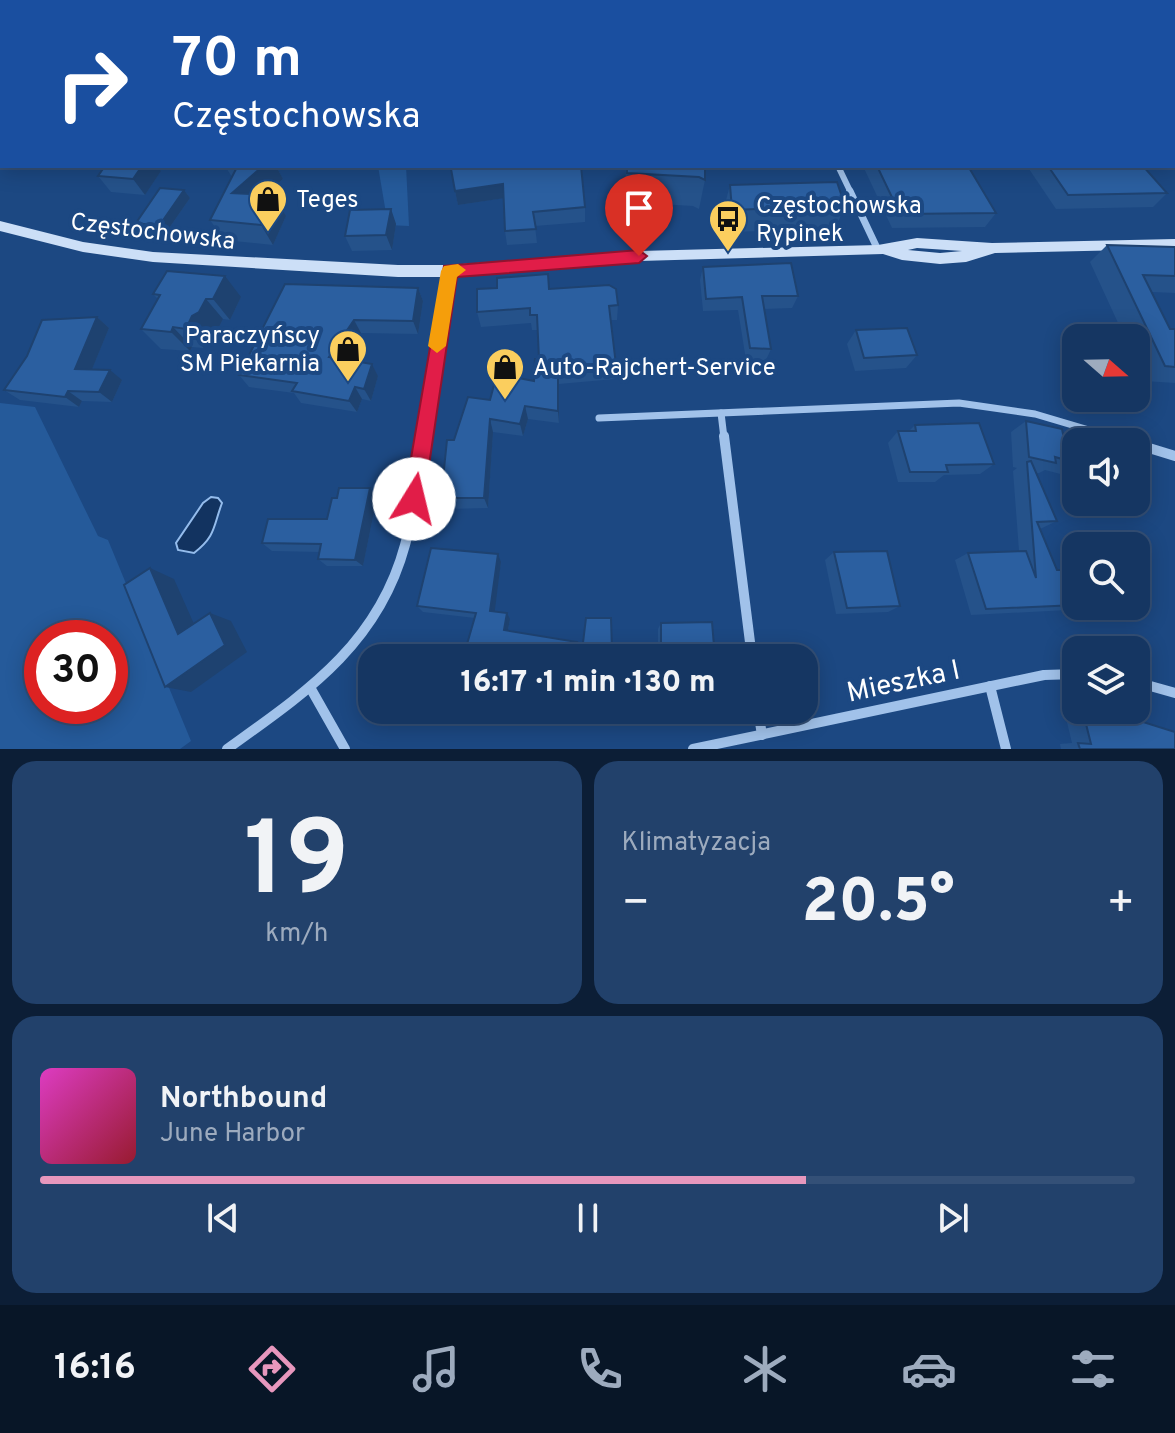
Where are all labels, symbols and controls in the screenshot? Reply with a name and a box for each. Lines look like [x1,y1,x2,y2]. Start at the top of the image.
text: 70 m [172,26,302,96]
icon: right [40,32,144,136]
text: Częstochowska [172,95,420,141]
pin [605,174,673,256]
shop icon: Teges [247,178,289,233]
place label: Teges [296,186,359,216]
icon: arrive [617,186,661,230]
place label: Częstochowska Rypinek [756,192,922,250]
bus stop icon: Częstochowska Rypinek [707,198,749,253]
street label: Częstochowska [69,208,237,258]
place label: Paraczyńscy SM Piekarnia [180,322,320,380]
north arrow [1062,324,1150,412]
map controls [1062,324,1150,724]
shop icon: Paraczyńscy SM Piekarnia [327,328,369,383]
shop icon: Auto-Rajchert-Service [484,346,526,401]
place label: Auto-Rajchert-Service [533,354,776,384]
button: sound [1062,428,1150,516]
position arrow [372,457,456,541]
button: search [1062,532,1150,620]
speed limit sign: 30 [24,620,128,724]
button: layers [1062,636,1150,724]
street label: Mieszka I [844,653,964,712]
text: 16:17 · 1 min · 130 m [460,665,716,702]
text: 19 [244,800,350,932]
text: Klimatyzacja [622,827,771,860]
text: 20.5° [802,867,955,943]
text: − [622,877,650,933]
text: + [1107,877,1135,933]
text: km/h [265,918,328,951]
text: Northbound [160,1081,327,1118]
text: June Harbor [160,1118,305,1151]
icon: previous [201,1196,245,1240]
icon: pause [566,1196,610,1240]
icon: next [931,1196,975,1240]
icon: directions [244,1341,300,1397]
icon: music [408,1341,464,1397]
icon: phone [572,1341,628,1397]
icon: climate [737,1341,793,1397]
icon: car [901,1341,957,1397]
icon: filters [1065,1341,1121,1397]
text: 16:16 [54,1346,136,1392]

